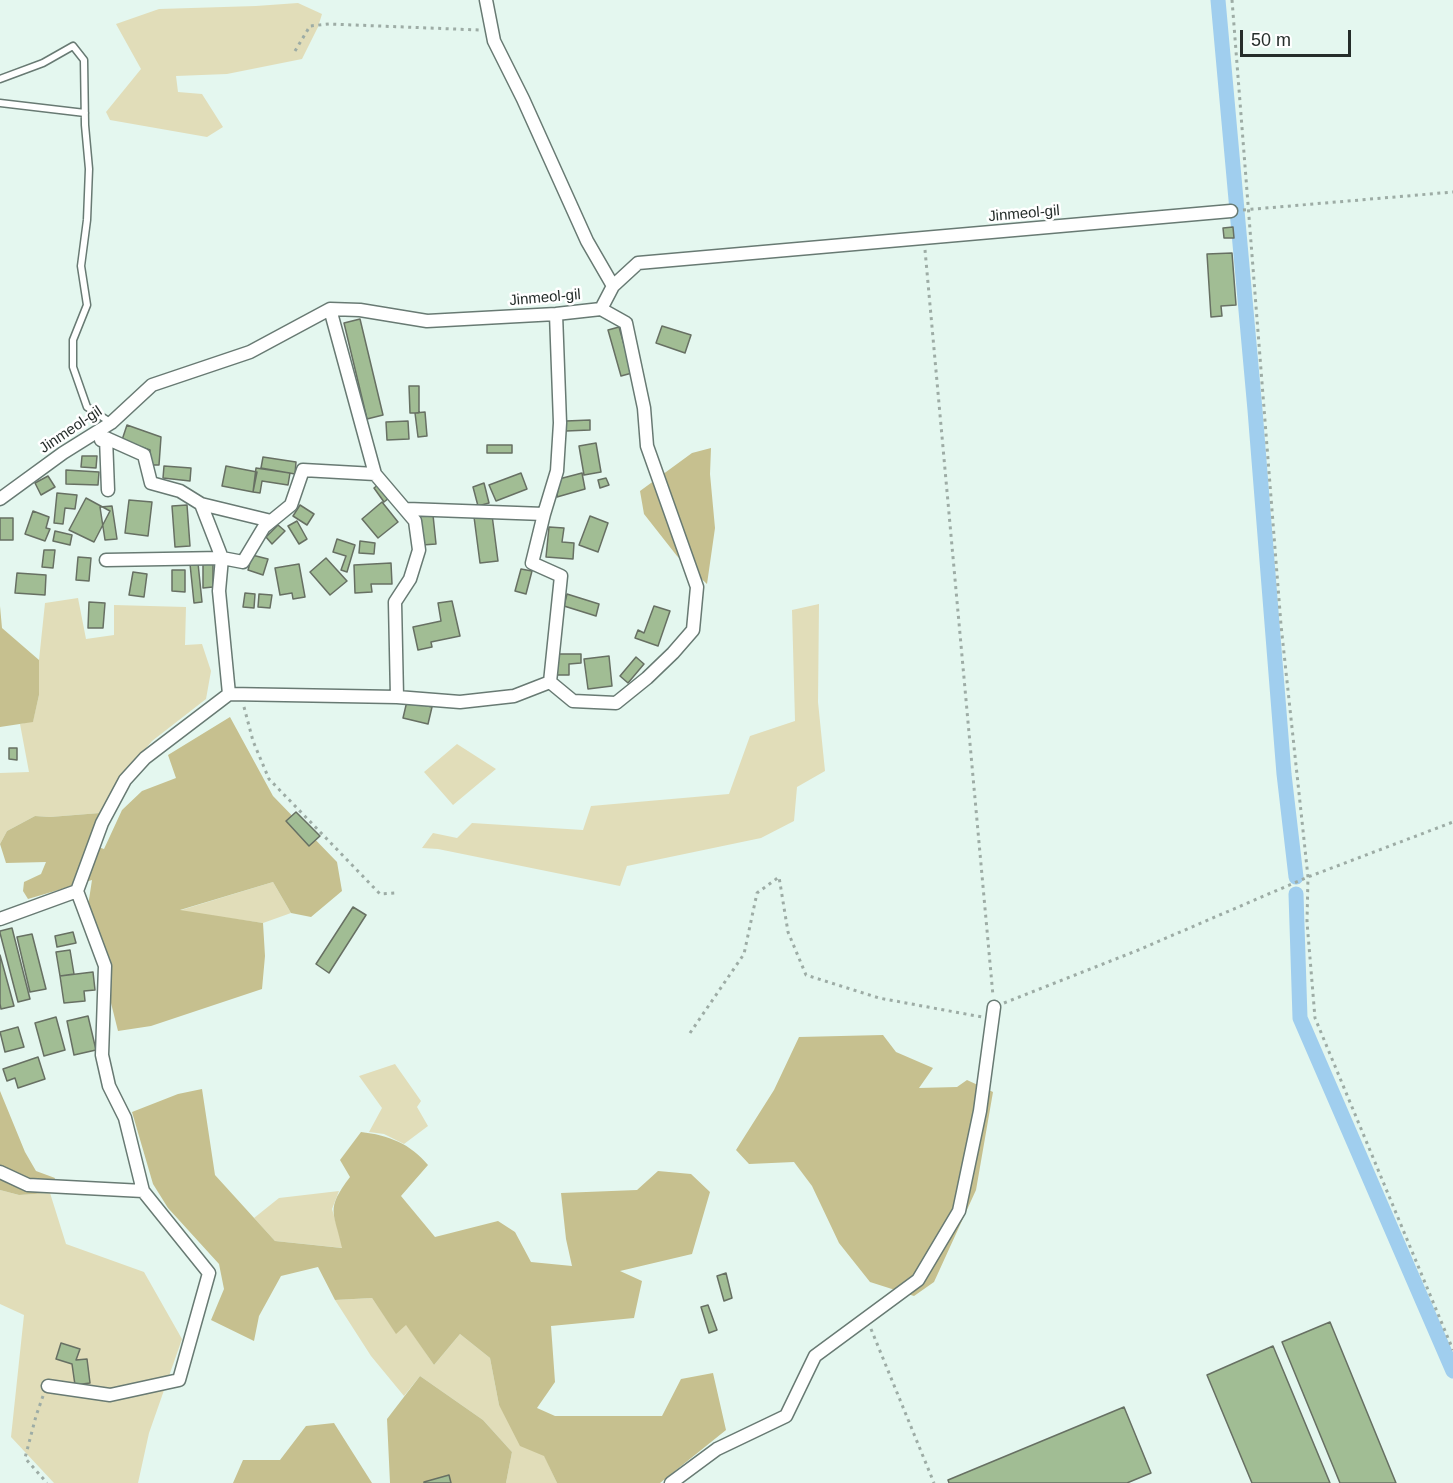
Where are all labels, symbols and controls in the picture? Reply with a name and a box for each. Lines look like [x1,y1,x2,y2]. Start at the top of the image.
scale bar [1243,18,1354,56]
text: 50 m [1251,30,1291,50]
street label: Jinmeol-gil [988,202,1060,226]
street label: Jinmeol-gil [509,286,581,310]
street label: Jinmeol-gil [36,402,106,458]

